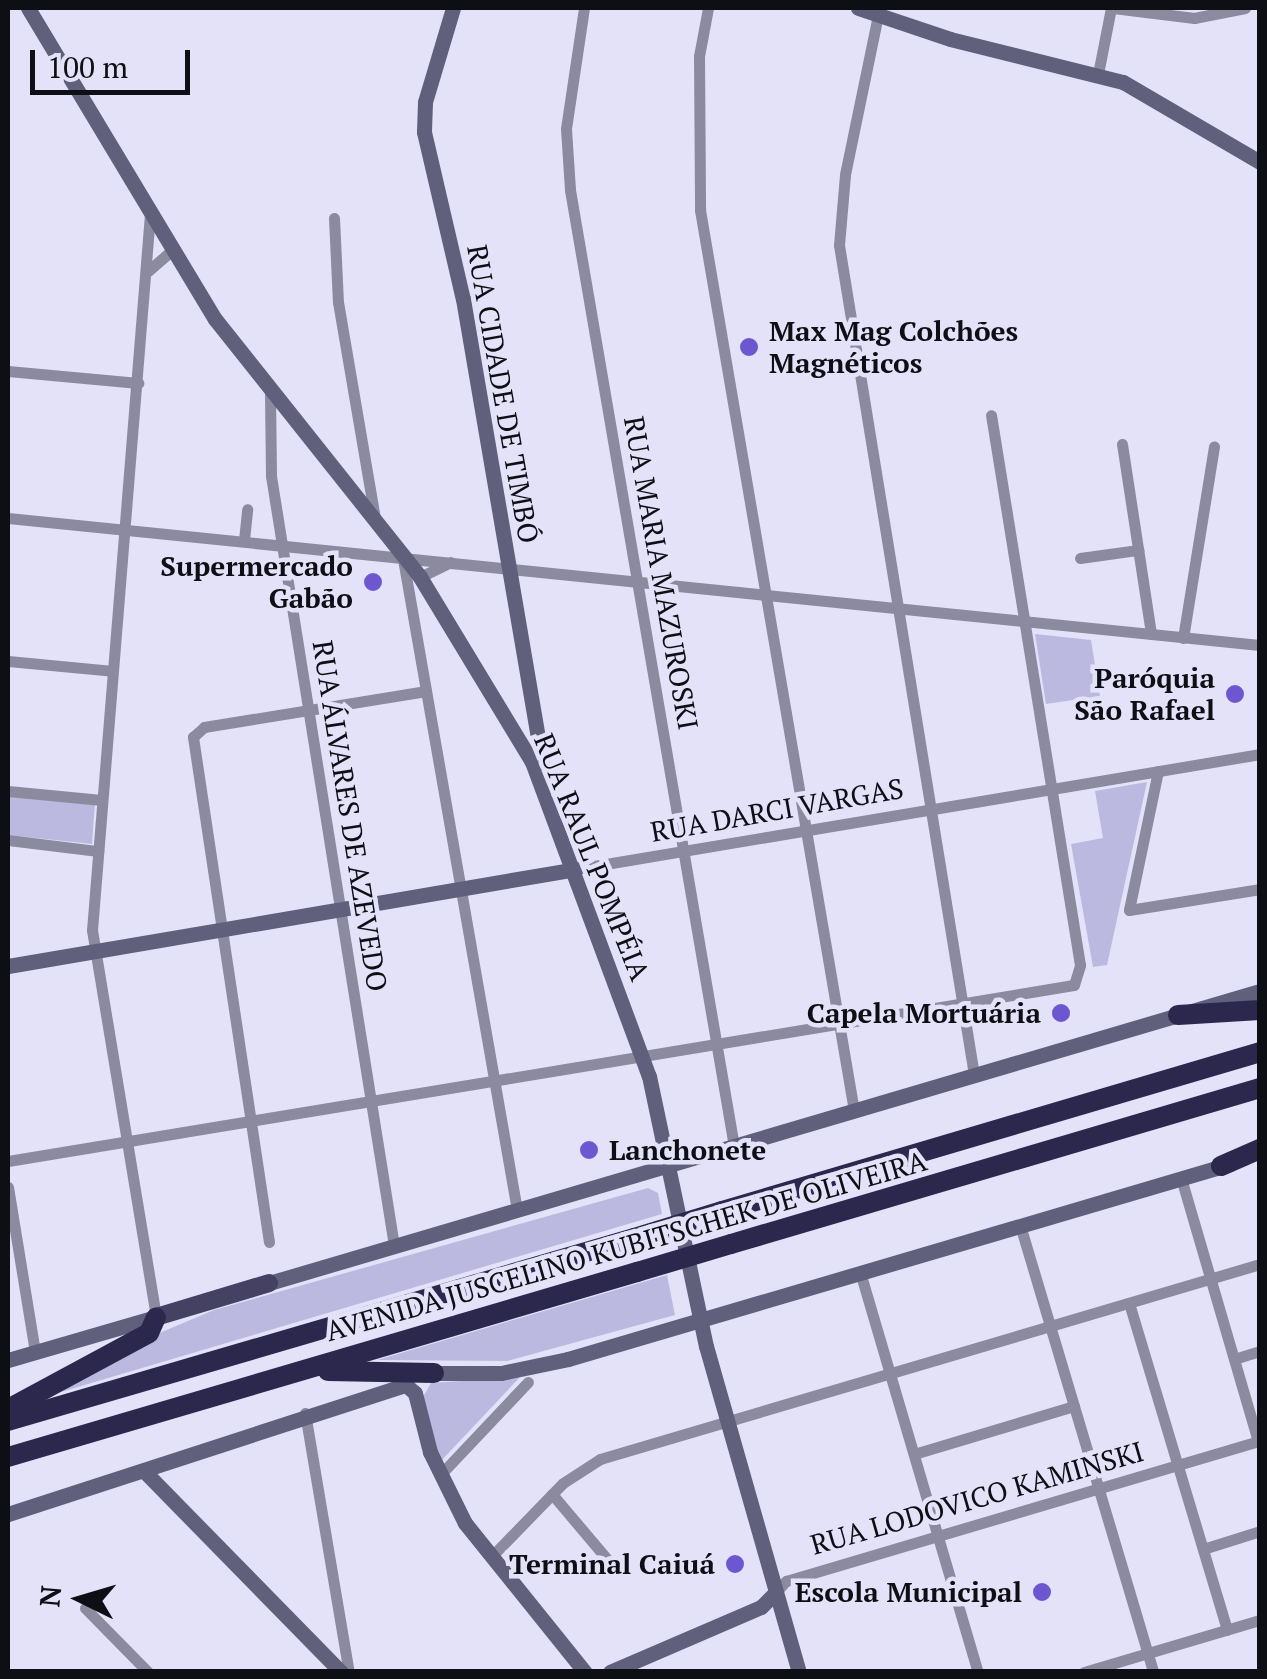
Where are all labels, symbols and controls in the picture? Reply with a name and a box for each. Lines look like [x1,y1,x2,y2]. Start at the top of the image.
scale bar [35,30,195,92]
text: 100 m [47,47,128,87]
street label: RUA CIDADE DE TIMBÓ [460,242,546,546]
place label: Max Mag Colchões Magnéticos [769,314,1018,380]
marker: Max Mag Colchões Magnéticos [738,336,760,358]
street label: RUA MARIA MAZUROSKI [617,413,705,733]
place label: Supermercado Gabão [160,549,353,615]
marker: Supermercado Gabão [362,571,384,593]
street label: RUA ÁLVARES DE AZEVEDO [306,637,394,995]
place label: Paróquia São Rafael [1074,661,1215,727]
marker: Paróquia São Rafael [1224,683,1246,705]
street label: RUA RAUL POMPÉIA [527,728,657,986]
street label: RUA DARCI VARGAS [647,771,907,849]
place label: Capela Mortuária [807,996,1041,1030]
marker: Capela Mortuária [1050,1002,1072,1024]
place label: Lanchonete [609,1133,766,1167]
marker: Lanchonete [578,1139,600,1161]
street label: AVENIDA JUSCELINO KUBITSCHEK DE OLIVEIRA [321,1144,931,1348]
street label: RUA LODOVICO KAMINSKI [806,1434,1148,1562]
place label: Terminal Caiuá [509,1547,715,1581]
north arrow [30,1549,130,1649]
marker: Terminal Caiuá [724,1553,746,1575]
place label: Escola Municipal [795,1575,1022,1609]
marker: Escola Municipal [1031,1581,1053,1603]
text: N [30,1584,69,1609]

